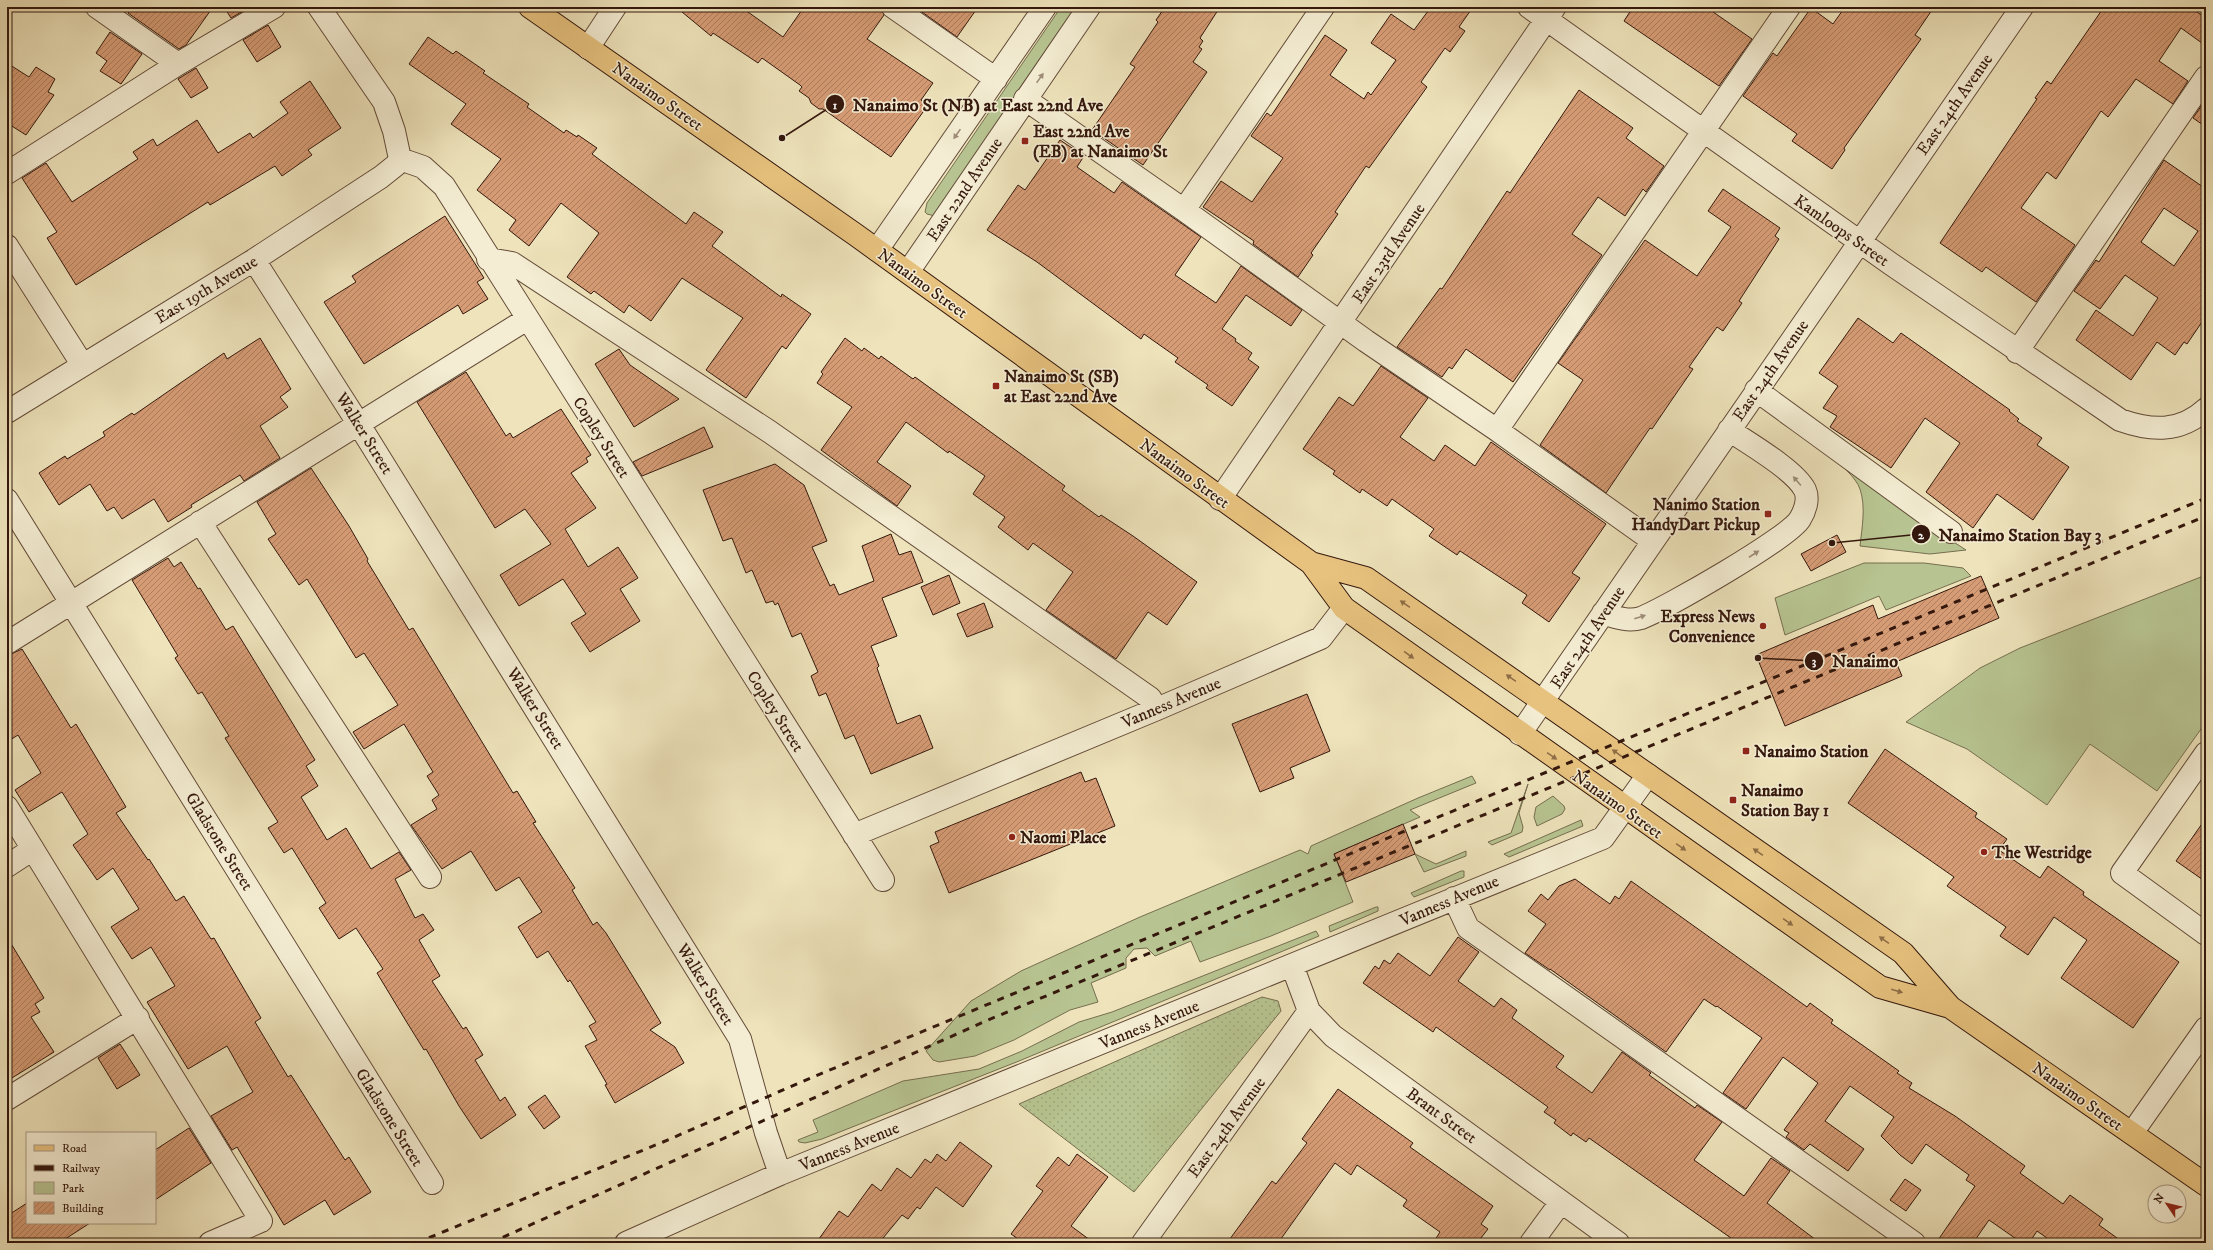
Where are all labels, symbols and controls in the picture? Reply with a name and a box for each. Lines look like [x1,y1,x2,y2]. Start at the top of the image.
street label: East 24th Avenue [1912,49,1998,160]
street label: Nanaimo Street [608,57,708,137]
one-way arrow [1036,72,1044,83]
callout: Nanaimo St (NB) at East 22nd Ave [825,89,1111,119]
text: Nanaimo St (NB) at East 22nd Ave [853,95,1104,117]
text: 1 [833,98,838,113]
place label: East 22nd Ave (EB) at Nanaimo St [1033,121,1168,163]
one-way arrow [953,128,961,139]
street label: East 22nd Avenue [922,133,1008,246]
marker: East 22nd Ave (EB) at Nanaimo St [1020,136,1030,146]
street label: Kamloops Street [1789,190,1894,272]
street label: East 23rd Avenue [1347,199,1430,308]
street label: Nanaimo Street [873,244,972,324]
street label: East 19th Avenue [151,251,262,329]
street label: East 24th Avenue [1728,315,1814,426]
place label: Nanaimo St (SB) at East 22nd Ave [1004,366,1119,408]
marker: Nanaimo St (SB) at East 22nd Ave [991,381,1001,391]
street label: Walker Street [330,388,398,479]
street label: Copley Street [567,393,635,483]
street label: Nanaimo Street [1135,434,1234,514]
one-way arrow [1792,476,1801,487]
place label: Nanimo Station HandyDart Pickup [1632,494,1760,536]
marker: Nanimo Station HandyDart Pickup [1763,509,1773,519]
callout: Nanaimo Station Bay 3 [1911,519,2110,549]
text: Nanaimo Station Bay 3 [1938,525,2102,547]
text: 2 [1918,528,1925,543]
one-way arrow [1748,550,1760,557]
street label: East 24th Avenue [1545,582,1630,693]
one-way arrow [1399,600,1410,608]
place label: Express News Convenience [1661,606,1755,648]
one-way arrow [1635,614,1647,620]
marker: Express News Convenience [1758,621,1768,631]
callout: Nanaimo [1804,646,1906,676]
one-way arrow [1404,651,1415,660]
text: Nanaimo [1832,651,1898,673]
text: 3 [1812,654,1817,669]
street label: Walker Street [501,663,569,754]
street label: Copley Street [741,667,809,757]
street label: Vanness Avenue [1118,672,1224,734]
one-way arrow [1506,674,1517,682]
place label: Nanaimo Station [1754,741,1869,763]
marker: Nanaimo Station [1741,746,1751,756]
one-way arrow [1611,749,1622,757]
one-way arrow [1547,752,1557,760]
street label: Nanaimo Street [1568,765,1668,845]
place label: Nanaimo Station Bay 1 [1741,780,1829,822]
street label: Gladstone Street [180,788,258,895]
marker: Nanaimo Station Bay 1 [1728,795,1738,805]
place label: Naomi Place [1020,827,1106,849]
marker: Naomi Place [1007,832,1017,842]
place label: The Westridge [1991,842,2092,864]
one-way arrow [1676,843,1686,851]
marker: The Westridge [1979,847,1989,857]
one-way arrow [1753,848,1764,856]
street label: Vanness Avenue [1396,870,1502,932]
one-way arrow [1782,918,1793,926]
one-way arrow [1879,936,1889,944]
street label: Walker Street [671,939,739,1030]
one-way arrow [1891,988,1903,994]
street label: Vanness Avenue [1095,995,1202,1055]
street label: Nanaimo Street [2028,1057,2128,1137]
street label: Gladstone Street [350,1064,428,1171]
street label: East 24th Avenue [1183,1073,1271,1182]
street label: Brant Street [1402,1083,1482,1149]
street label: Vanness Avenue [795,1117,902,1177]
legend [26,1132,156,1224]
text: Road [62,1141,87,1156]
text: Railway [62,1161,100,1176]
text: Park [62,1181,84,1196]
north arrow [2147,1184,2187,1224]
text: N [2151,1191,2168,1207]
text: Building [62,1201,103,1216]

